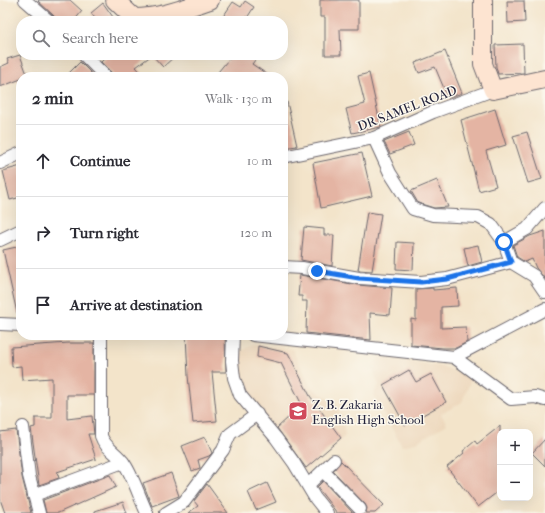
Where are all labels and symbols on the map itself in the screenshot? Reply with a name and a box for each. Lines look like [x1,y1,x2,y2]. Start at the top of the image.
street label: DR SAMEL ROAD [355,82,459,134]
route start [495,233,513,251]
route end [308,262,326,280]
place label: Z. B. Zakaria English High School [312,397,425,427]
school or university icon: Z. B. Zakaria English High School [287,400,309,422]

